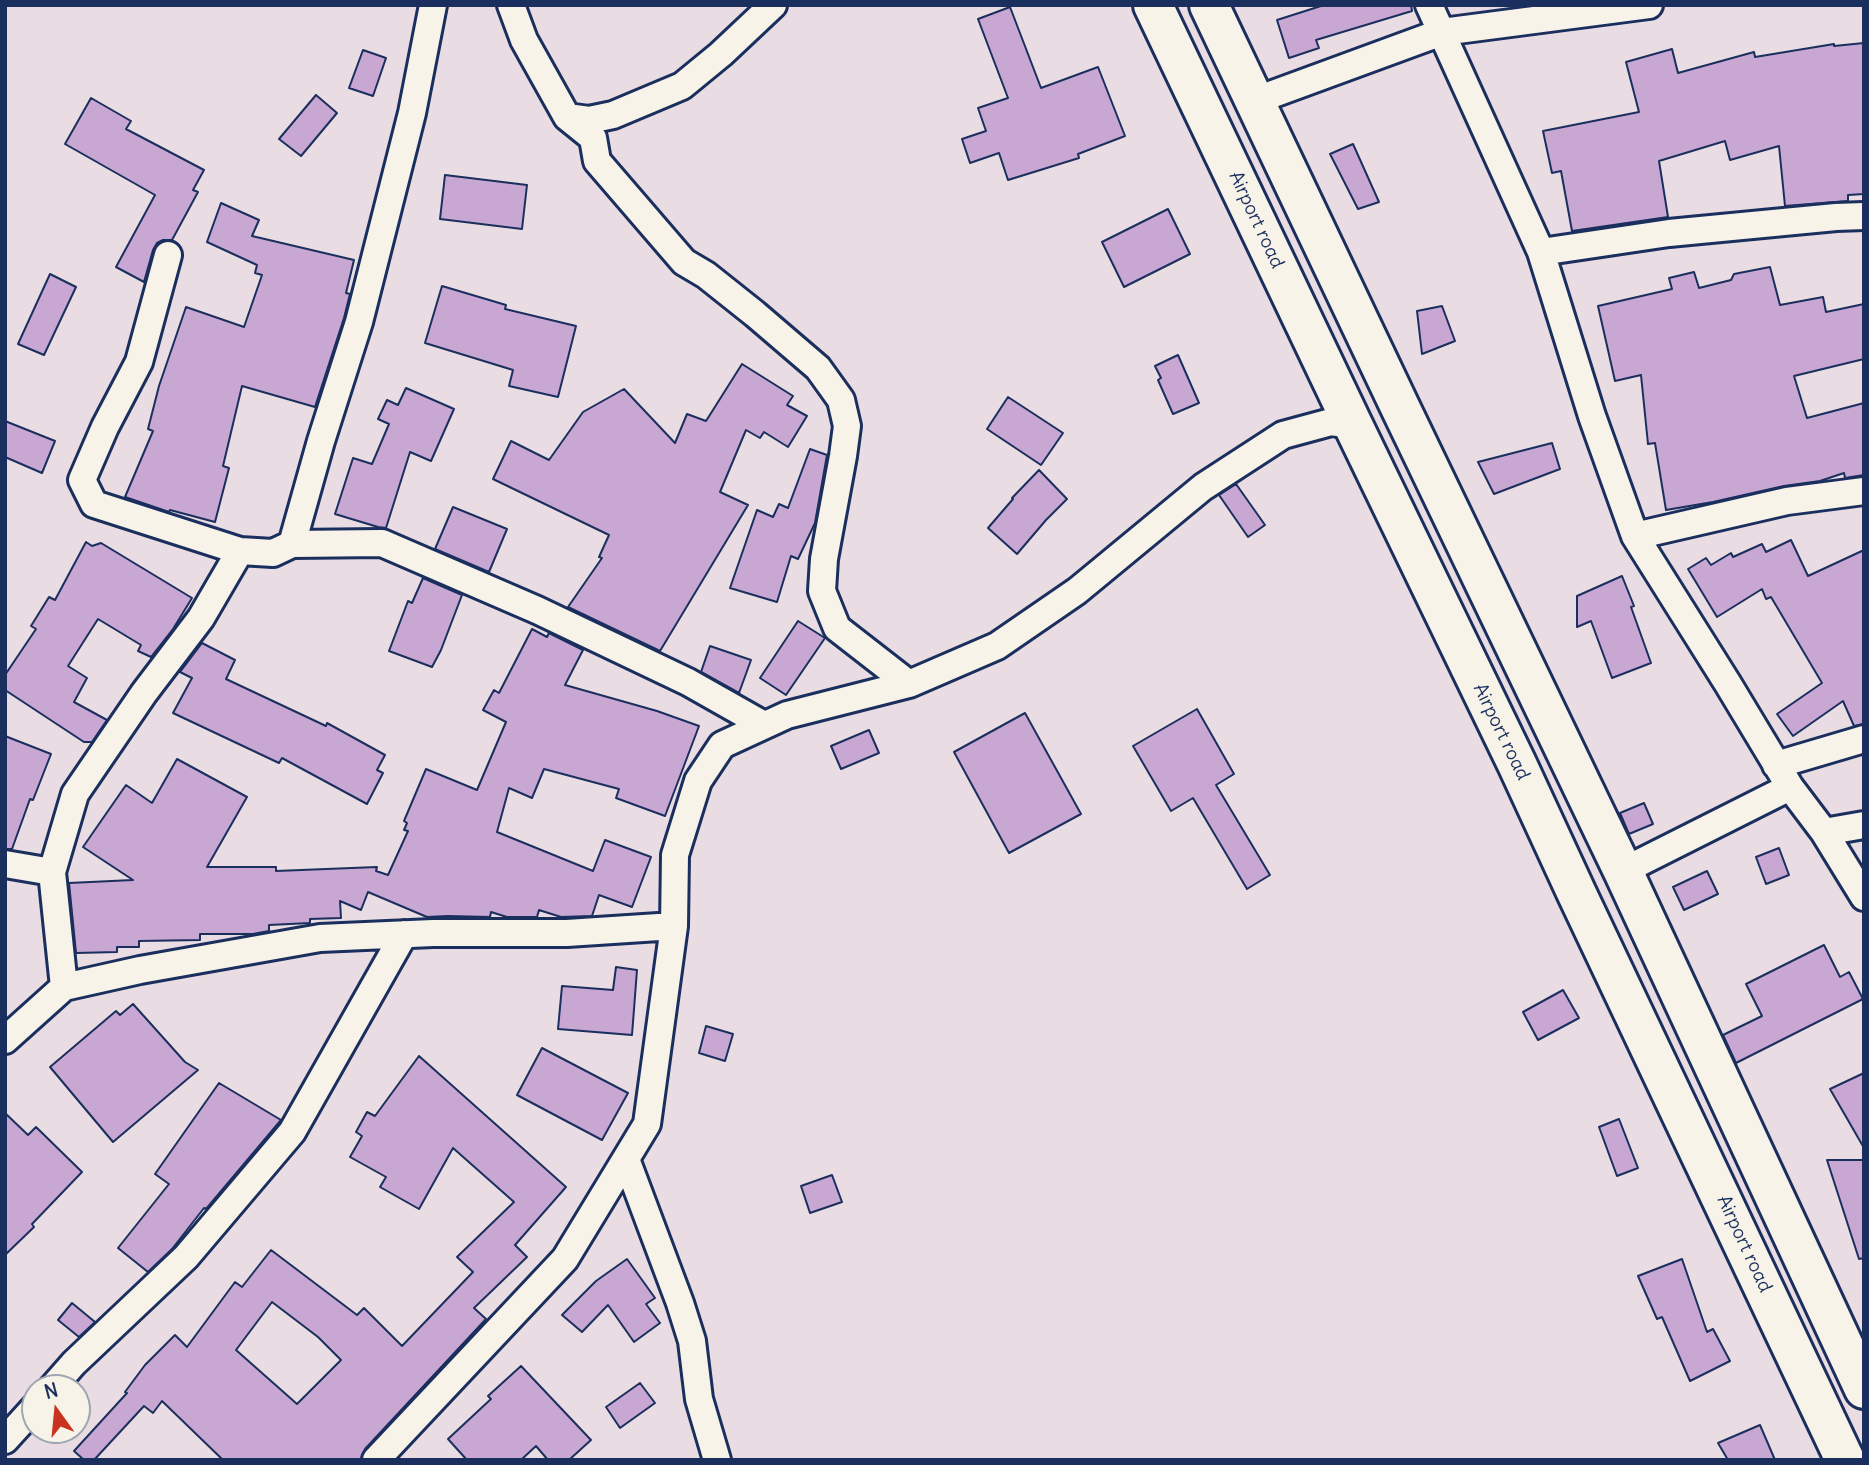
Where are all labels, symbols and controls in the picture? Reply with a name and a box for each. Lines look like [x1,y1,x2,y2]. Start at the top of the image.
street label: Airport road [1224,168,1288,272]
street label: Airport road [1468,680,1534,784]
street label: Airport road [1712,1192,1776,1296]
north arrow [21,1374,91,1444]
text: N [42,1377,61,1404]

